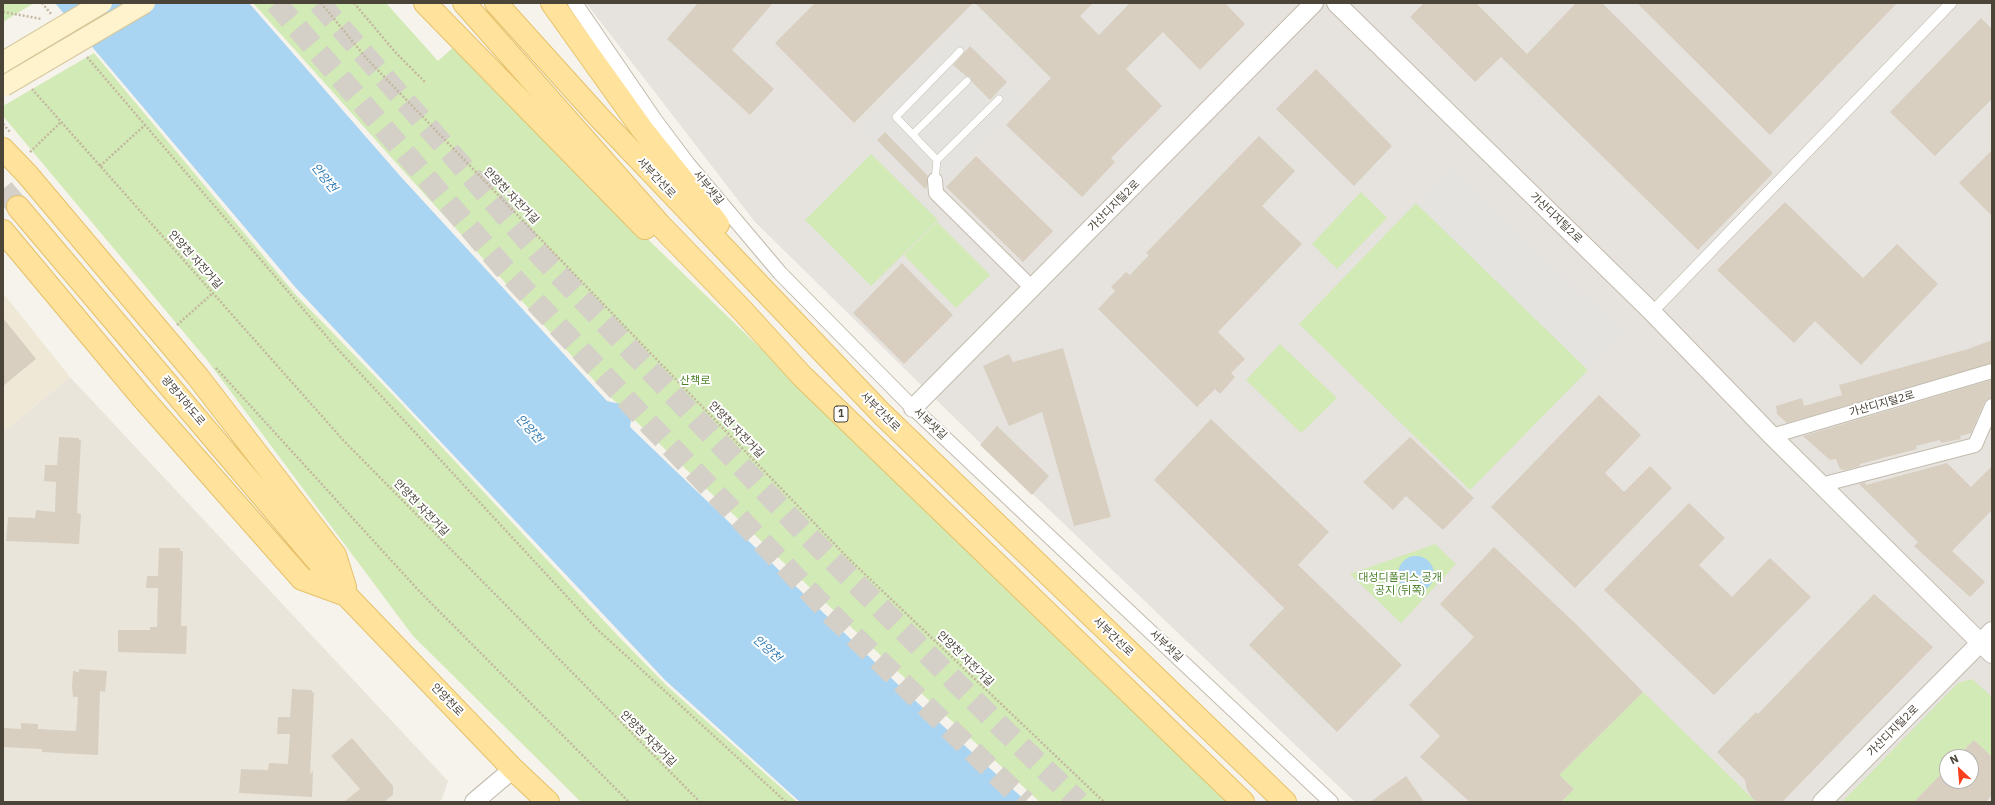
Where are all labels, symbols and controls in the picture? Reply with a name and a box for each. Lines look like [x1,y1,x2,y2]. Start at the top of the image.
street label: 서부간선로 [634,155,678,201]
water label: 안양천 [308,161,340,195]
street label: 안양천 자전거길 [481,165,541,227]
street label: 서부샛길 [690,168,726,208]
street label: 가산디지털2로 [1086,178,1142,234]
street label: 가산디지털2로 [1527,190,1585,246]
street label: 안양천 자전거길 [166,228,224,292]
street label: 광명지하도로 [158,374,208,428]
park label: 산책로 [680,374,710,388]
street label: 가산디지털2로 [1848,388,1916,420]
street label: 서부간선로 [857,389,903,435]
street label: 안양천 자전거길 [706,399,766,461]
street label: 서부샛길 [911,405,949,443]
road number: 1 [834,406,848,422]
water label: 안양천 [513,412,545,446]
street label: 안양천 자전거길 [391,477,451,539]
park label: 대성디폴리스 공개 공지 (뒤쪽) [1358,571,1442,597]
street label: 서부간선로 [1090,615,1136,659]
street label: 서부샛길 [1147,627,1185,665]
street label: 안양천 자전거길 [934,629,996,689]
water label: 안양천 [750,633,784,665]
street label: 안양천로 [428,681,466,719]
street label: 가산디지털2로 [1865,703,1921,759]
street label: 안양천 자전거길 [617,708,679,770]
north arrow [1939,749,1979,789]
text: N [1948,751,1961,767]

